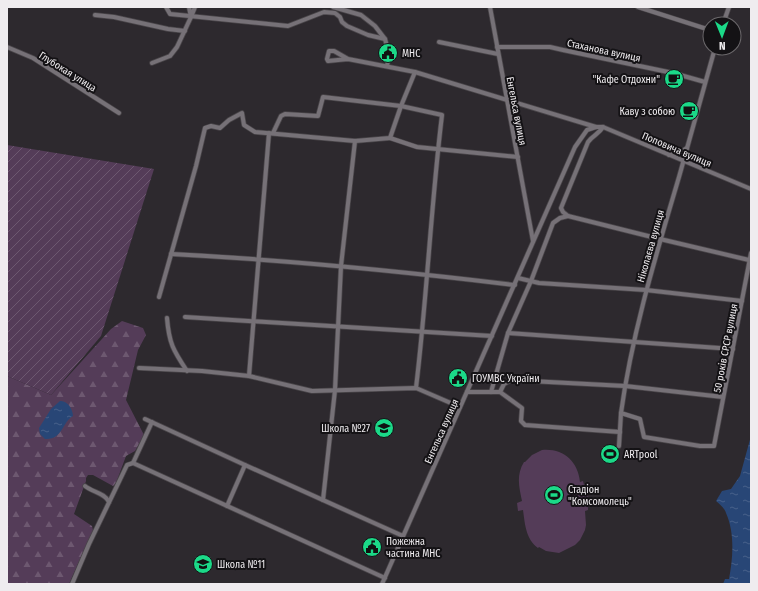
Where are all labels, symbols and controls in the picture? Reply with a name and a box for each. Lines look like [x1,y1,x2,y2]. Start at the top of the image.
north arrow [702,16,742,56]
street label: Стаханова вулиця [566,37,642,65]
text: N [719,39,726,52]
public building icon: МНС [377,42,399,64]
place label: МНС [402,48,420,60]
street label: Глубокая улица [37,49,98,94]
cafe icon: "Кафе Отдохни" [663,68,685,90]
place label: "Кафе Отдохни" [592,74,660,86]
street label: Енгельса вулиця [503,76,529,147]
cafe icon: Каву з собою [678,100,700,122]
place label: Каву з собою [619,106,675,118]
street label: Поповича вулиця [640,130,713,170]
street label: Ніколаєва вулиця [634,208,667,284]
street label: 50 років СРСР вулиця [710,303,740,394]
public building icon: ГОУМВС України [447,367,469,389]
place label: ГОУМВС України [472,373,540,385]
street label: Енгельса вулиця [422,397,462,466]
school or university icon: Школа №27 [373,417,395,439]
place label: Школа №27 [321,423,370,435]
sports icon: ARTpool [599,443,621,465]
place label: ARTpool [624,449,658,461]
place label: Стадіон "Комсомолець" [568,483,632,508]
sports icon: Стадіон "Комсомолець" [543,484,565,506]
public building icon: Пожежна частина МНС [361,536,383,558]
place label: Пожежна частина МНС [386,536,440,560]
school or university icon: Школа №11 [192,553,214,575]
place label: Школа №11 [217,559,265,571]

